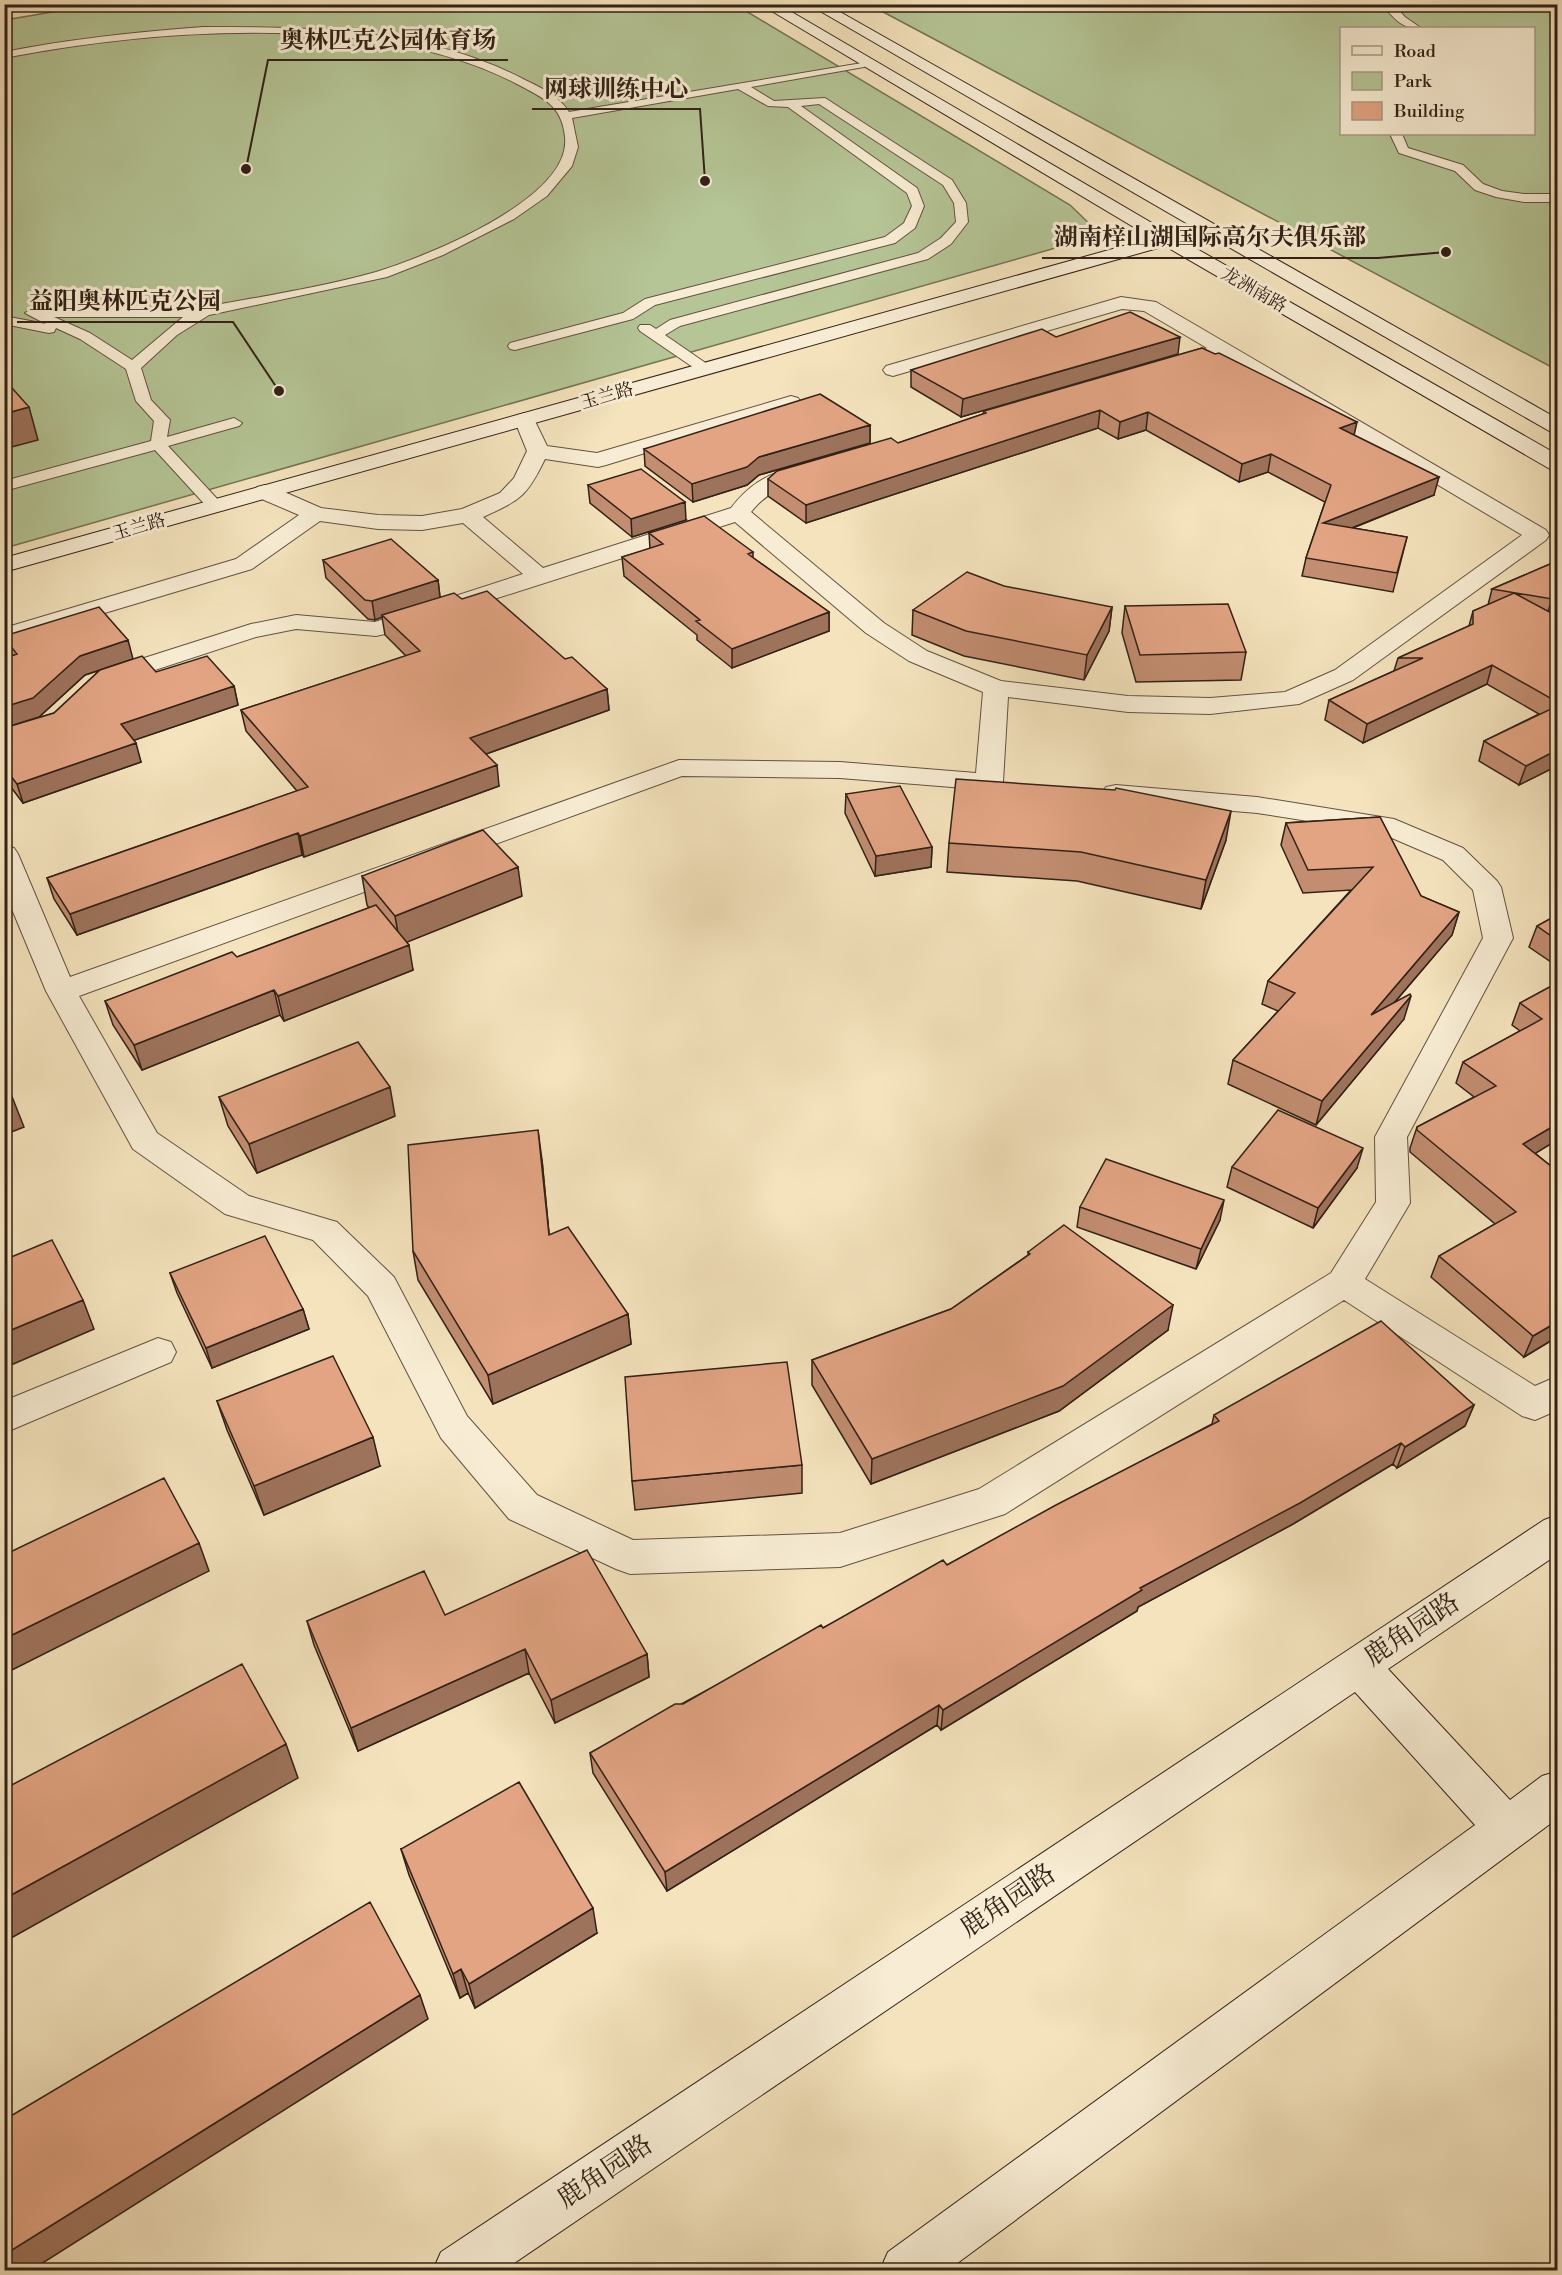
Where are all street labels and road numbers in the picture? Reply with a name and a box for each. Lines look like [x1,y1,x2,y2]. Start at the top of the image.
street label: 龙洲南路 [1217,262,1291,318]
street label: 玉兰路 [578,378,636,414]
street label: 玉兰路 [110,509,168,545]
street label: 鹿角园路 [1358,1586,1466,1674]
street label: 鹿角园路 [954,1857,1062,1945]
street label: 鹿角园路 [551,2128,659,2216]

